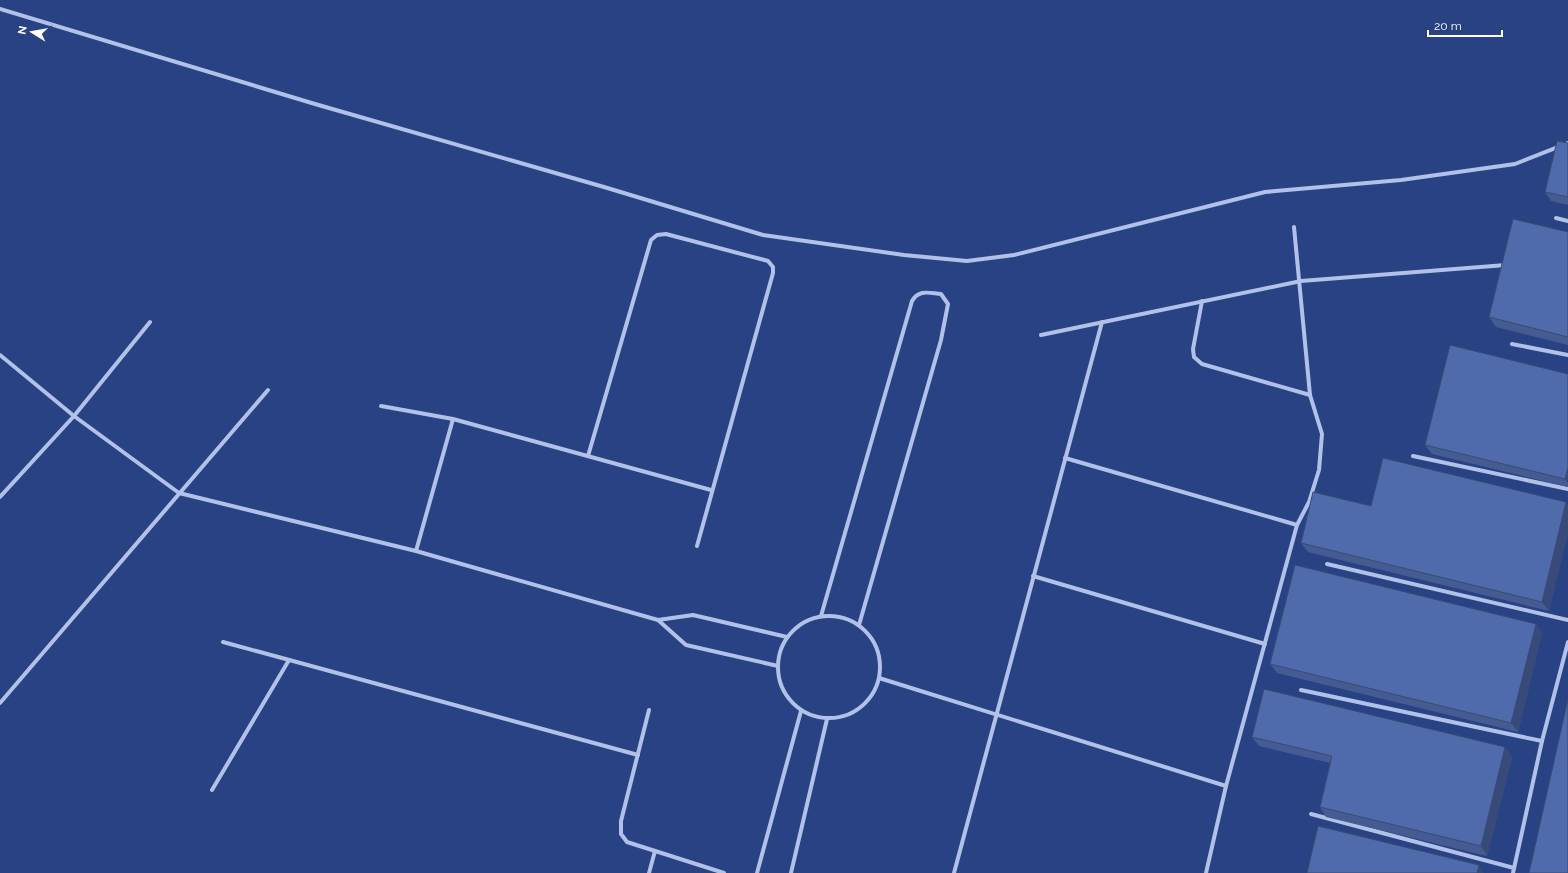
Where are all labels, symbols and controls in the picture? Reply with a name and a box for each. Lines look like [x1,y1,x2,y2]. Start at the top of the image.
north arrow [12,12,52,52]
scale bar [1428,12,1502,38]
text: 20 m [1434,19,1462,33]
text: N [15,25,30,36]

